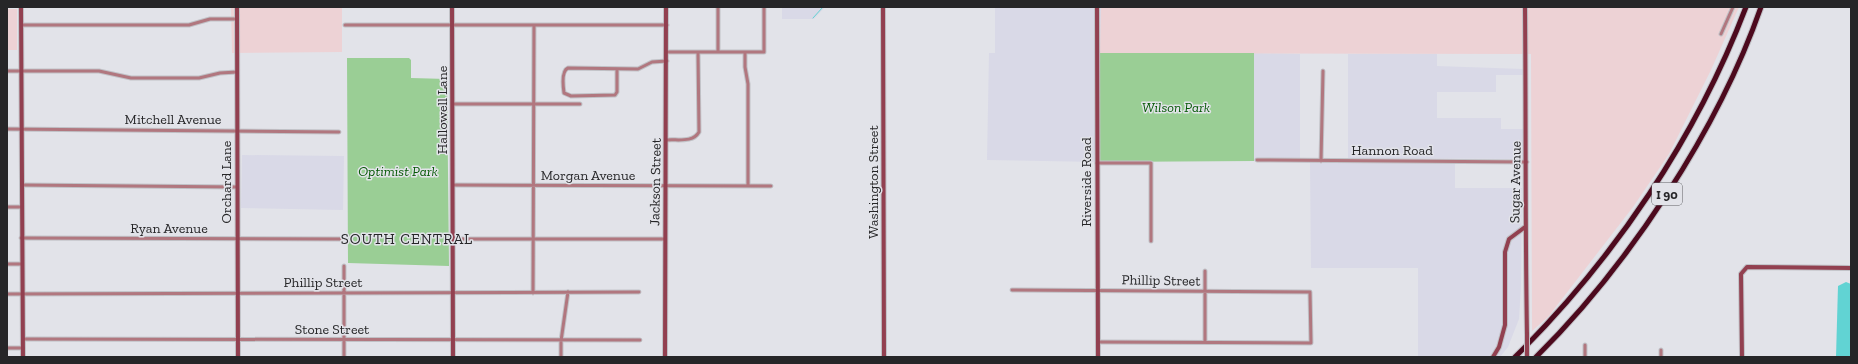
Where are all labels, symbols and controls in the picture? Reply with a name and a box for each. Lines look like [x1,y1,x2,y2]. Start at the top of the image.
street label: Hallowell Lane [434,65,451,154]
park label: Wilson Park [1142,99,1210,116]
street label: Mitchell Avenue [125,111,222,128]
street label: Washington Street [865,125,882,239]
street label: Jackson Street [646,137,665,226]
street label: Riverside Road [1078,137,1095,227]
street label: Orchard Lane [218,140,235,223]
street label: Sugar Avenue [1506,140,1525,223]
street label: Hannon Road [1351,142,1433,159]
park label: Optimist Park [358,163,438,180]
street label: Morgan Avenue [541,167,636,184]
road number: I 90 [1652,183,1682,205]
street label: Ryan Avenue [130,220,208,237]
district label: SOUTH CENTRAL [341,230,473,248]
street label: Phillip Street [1121,271,1201,290]
street label: Phillip Street [284,274,363,291]
street label: Stone Street [295,321,370,338]

